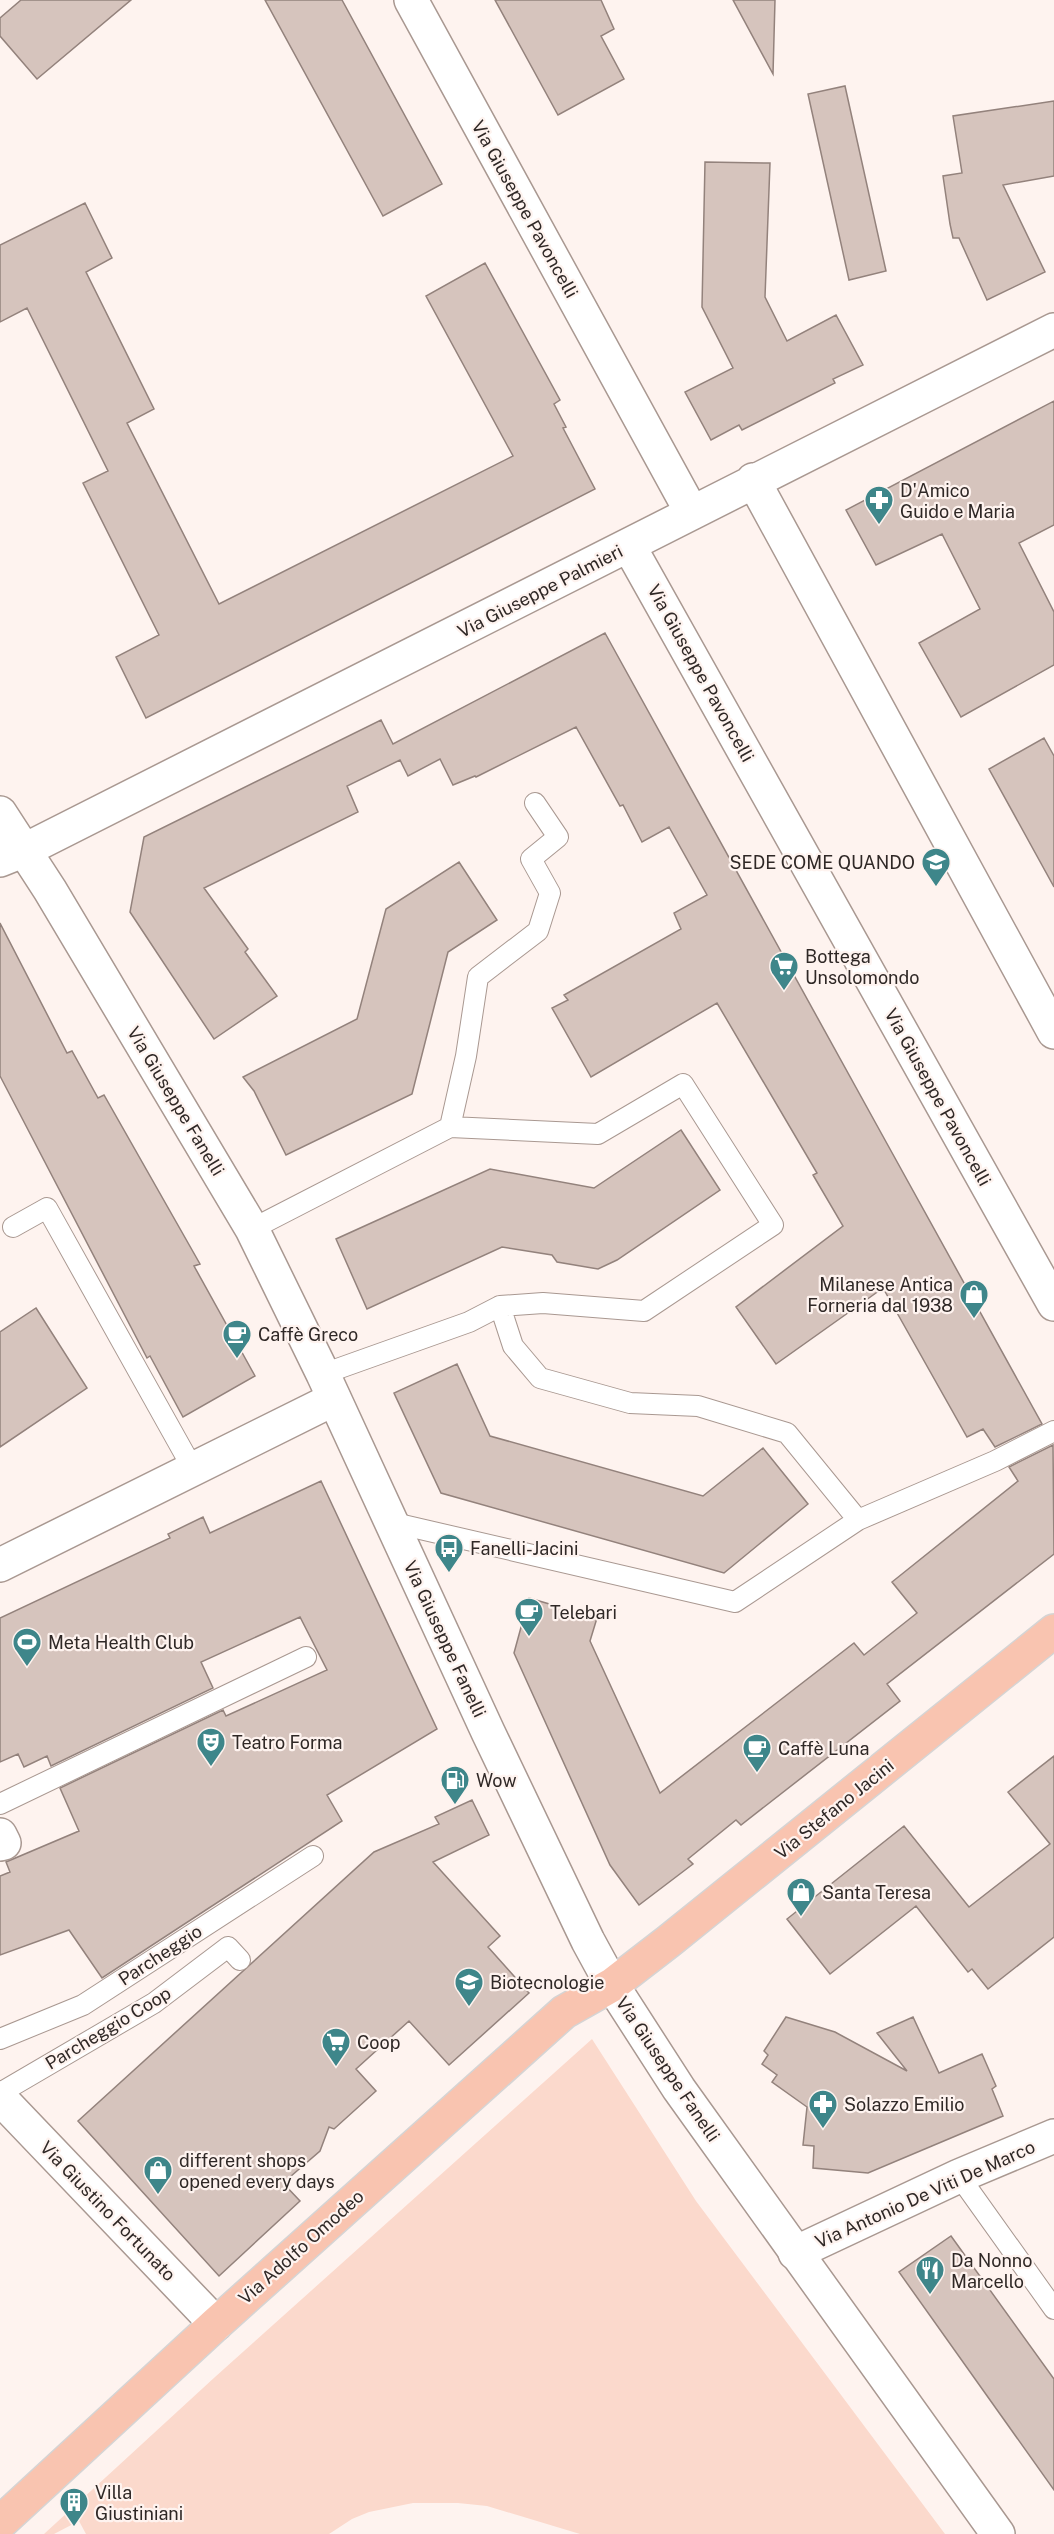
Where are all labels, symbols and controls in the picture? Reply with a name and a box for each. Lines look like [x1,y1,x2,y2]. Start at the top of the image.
street label: Via Giuseppe Pavoncelli [467,117,583,301]
place label: D'Amico Guido e Maria [900,480,1015,522]
pharmacy icon: D'Amico Guido e Maria [863,484,895,526]
street label: Via Giuseppe Palmieri [454,540,626,642]
street label: Via Giuseppe Pavoncelli [643,581,759,765]
school or university icon: SEDE COME QUANDO [920,846,952,888]
place label: SEDE COME QUANDO [729,852,915,873]
place label: Bottega Unsolomondo [805,946,919,988]
supermarket icon: Bottega Unsolomondo [768,950,800,992]
street label: Via Giuseppe Pavoncelli [880,1005,996,1189]
street label: Via Giuseppe Fanelli [123,1023,229,1179]
place label: Milanese Antica Forneria dal 1938 [807,1274,953,1316]
shop icon: Milanese Antica Forneria dal 1938 [958,1278,990,1320]
cafe icon: Caffè Greco [221,1318,253,1360]
place label: Caffè Greco [258,1324,358,1345]
bus stop icon: Fanelli-Jacini [433,1532,465,1574]
place label: Fanelli-Jacini [470,1538,578,1559]
street label: Via Giuseppe Fanelli [400,1557,490,1721]
cafe icon: Telebari [513,1596,545,1638]
place label: Telebari [550,1602,617,1623]
sports icon: Meta Health Club [11,1626,43,1668]
place label: Meta Health Club [48,1632,194,1653]
theatre icon: Teatro Forma [195,1726,227,1768]
place label: Teatro Forma [232,1732,343,1753]
cafe icon: Caffè Luna [741,1732,773,1774]
place label: Caffè Luna [778,1738,869,1759]
street label: Via Stefano Jacini [770,1755,898,1863]
fuel station icon: Wow [439,1764,471,1806]
place label: Wow [476,1770,516,1791]
shop icon: Santa Teresa [785,1876,817,1918]
place label: Santa Teresa [822,1882,931,1903]
street label: Parcheggio [114,1920,206,1990]
school or university icon: Biotecnologie [453,1966,485,2008]
place label: Biotecnologie [490,1972,604,1993]
street label: Parcheggio Coop [41,1982,175,2074]
street label: Via Giuseppe Fanelli [612,1993,724,2145]
supermarket icon: Coop [320,2026,352,2068]
place label: Coop [357,2032,400,2053]
pharmacy icon: Solazzo Emilio [807,2088,839,2130]
place label: Solazzo Emilio [844,2094,964,2115]
street label: Via Antonio De Viti De Marco [812,2136,1038,2252]
street label: Via Giustino Fortunato [36,2137,180,2285]
place label: different shops opened every days [179,2150,335,2192]
shop icon: different shops opened every days [142,2154,174,2196]
street label: Via Adolfo Omodeo [234,2185,368,2309]
place label: Da Nonno Marcello [951,2250,1032,2292]
restaurant icon: Da Nonno Marcello [914,2254,946,2296]
place label: Villa Giustiniani [95,2482,183,2524]
building icon: Villa Giustiniani [58,2486,90,2528]

